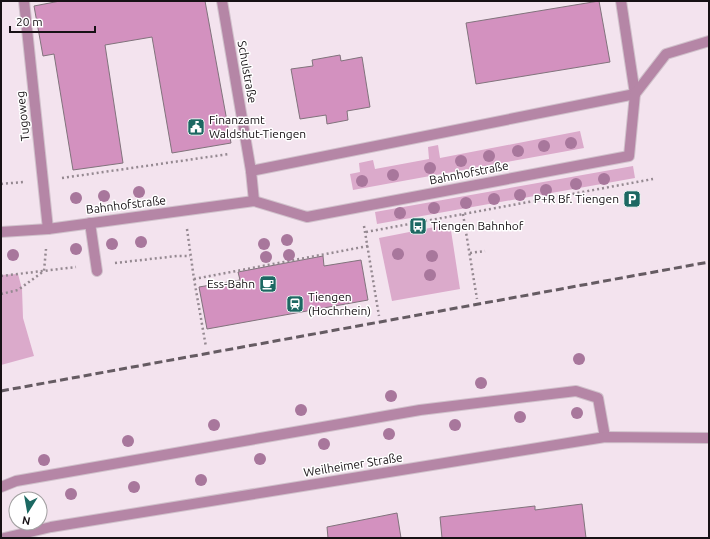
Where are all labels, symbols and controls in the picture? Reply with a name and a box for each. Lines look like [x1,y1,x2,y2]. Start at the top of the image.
scale bar [10,8,95,34]
text: 20 m [16,15,43,28]
street label: Schulstraße [236,40,259,104]
street label: Tugoweg [13,91,32,142]
place label: Finanzamt Waldshut-Tiengen [209,113,306,140]
public building icon: Finanzamt Waldshut-Tiengen [186,117,206,137]
street label: Bahnhofstraße [428,158,510,187]
parking icon: P+R Bf. Tiengen [622,189,642,209]
place label: P+R Bf. Tiengen [534,192,619,205]
street label: Bahnhofstraße [85,193,167,216]
bus stop icon: Tiengen Bahnhof [408,216,428,236]
place label: Tiengen Bahnhof [431,219,524,232]
cafe icon: Ess-Bahn [258,274,278,294]
place label: Ess-Bahn [207,277,255,290]
place label: Tiengen (Hochrhein) [308,290,371,318]
station icon: Tiengen (Hochrhein) [285,294,305,314]
street label: Weilheimer Straße [303,450,403,479]
north arrow [8,491,48,531]
text: N [21,514,31,527]

